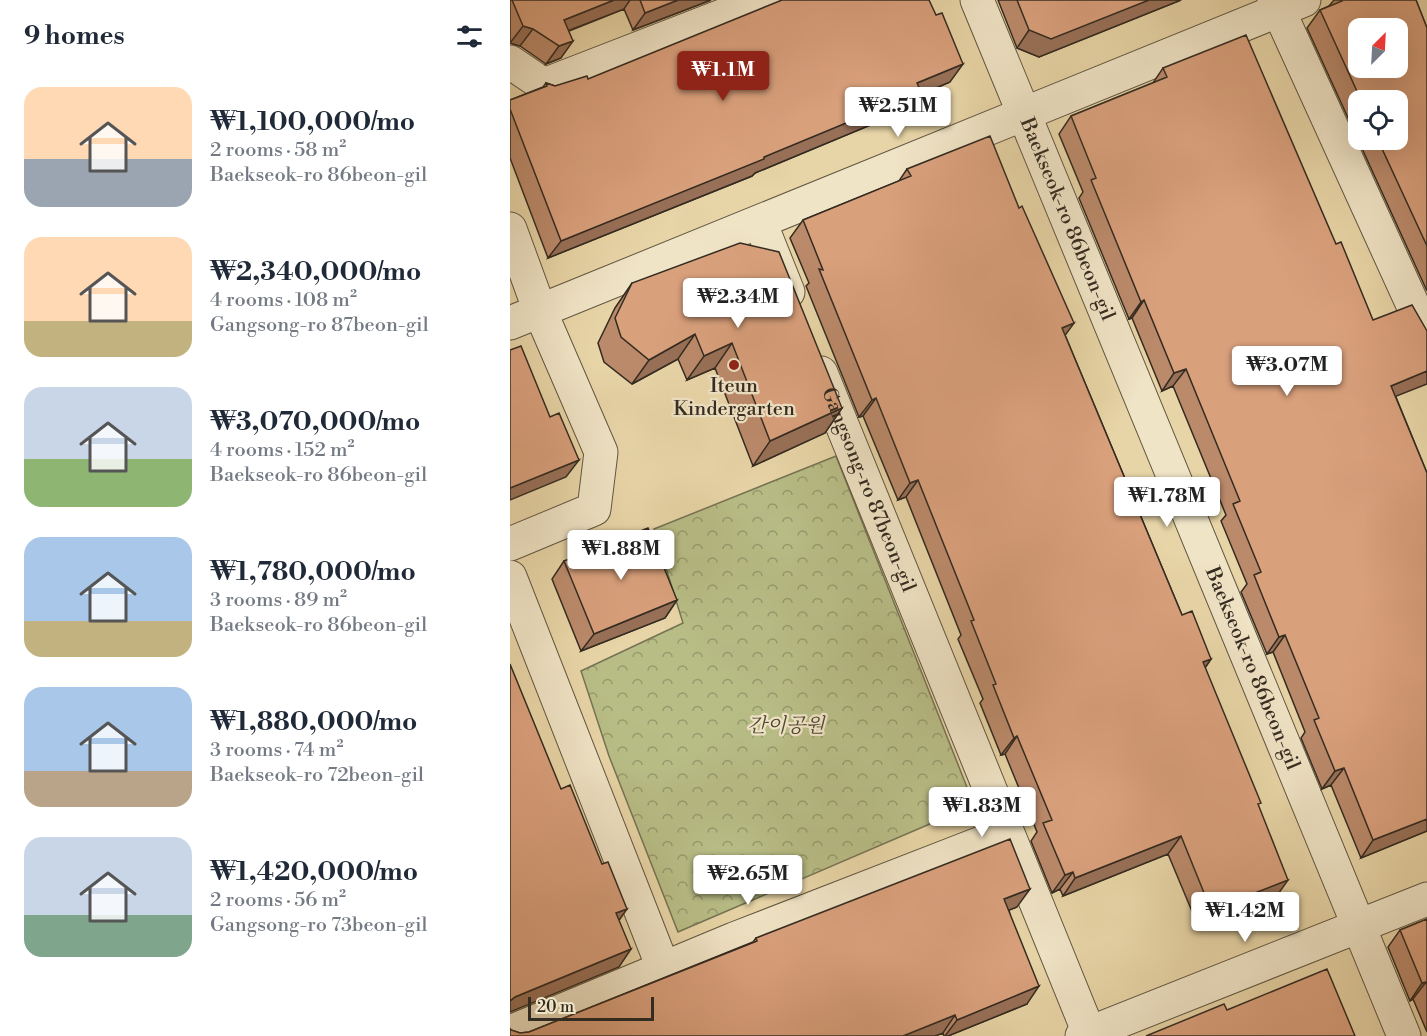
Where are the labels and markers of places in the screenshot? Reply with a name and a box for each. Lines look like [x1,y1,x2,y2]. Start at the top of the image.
pin: ₩1.1M [681,51,765,102]
pin: ₩2.51M [849,87,947,138]
pin: ₩2.34M [689,278,787,329]
pin: ₩3.07M [1238,346,1336,397]
marker: Iteun Kindergarten [727,358,741,372]
place label: Iteun Kindergarten [673,374,795,422]
pin: ₩1.78M [1118,477,1216,528]
pin: ₩1.88M [572,530,670,581]
pin: ₩1.83M [933,787,1031,838]
pin: ₩2.65M [699,855,797,906]
pin: ₩1.42M [1196,892,1294,943]

